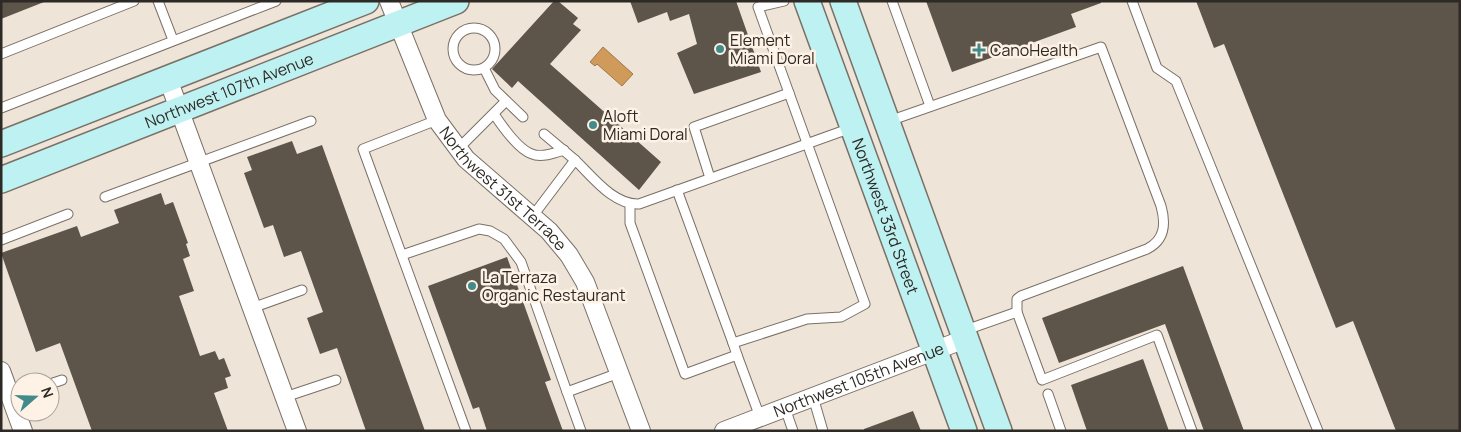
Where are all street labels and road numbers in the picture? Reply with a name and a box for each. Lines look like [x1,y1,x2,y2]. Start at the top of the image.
street label: Northwest 107th Avenue [141,47,317,133]
street label: Northwest 31st Terrace [434,122,572,255]
street label: Northwest 33rd Street [847,135,924,297]
street label: Northwest 105th Avenue [770,337,947,422]

